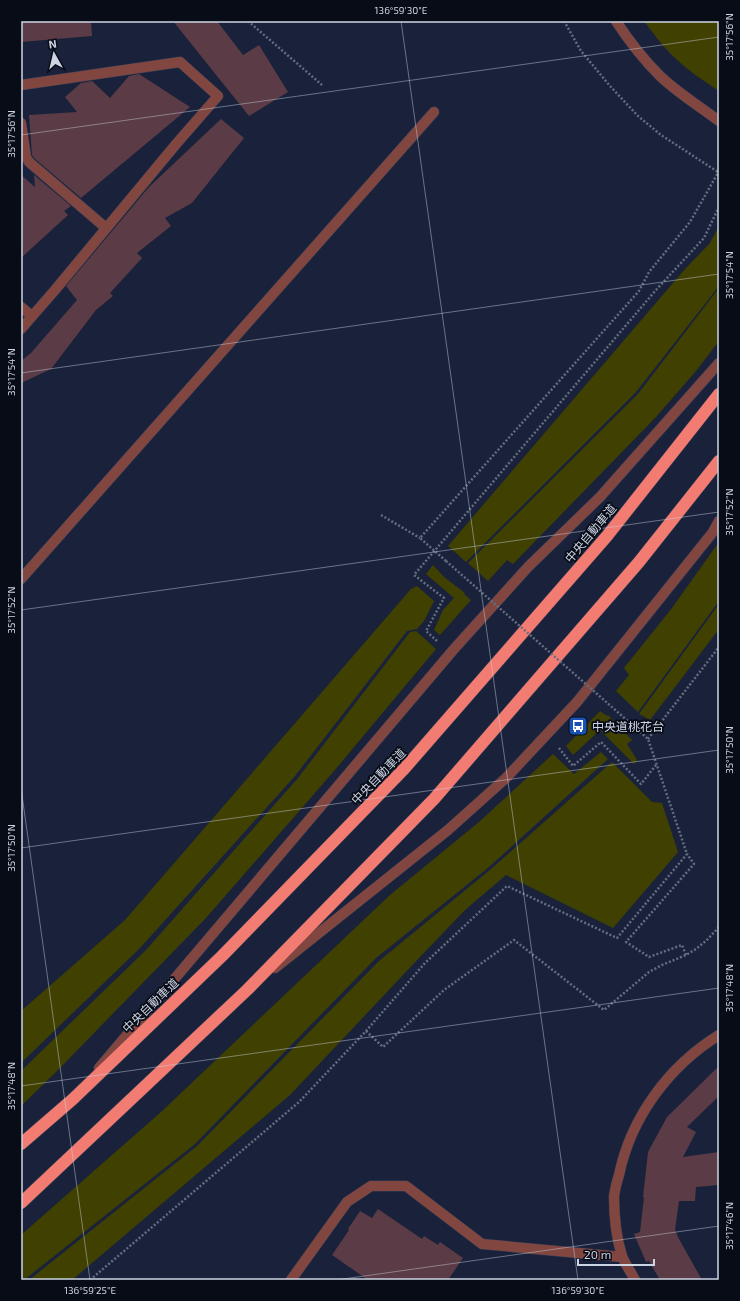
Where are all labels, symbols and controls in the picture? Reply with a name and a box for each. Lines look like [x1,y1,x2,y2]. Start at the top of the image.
text: 136°59'30"E [375,4,428,16]
text: 35°17'56"N [723,13,735,61]
north arrow [34,34,74,74]
text: N [48,37,57,51]
text: 35°17'56"N [5,110,17,158]
text: 35°17'54"N [723,251,735,299]
text: 35°17'54"N [5,348,17,396]
text: 35°17'52"N [723,488,735,536]
street label: 中央自動車道 [561,501,619,565]
text: 35°17'52"N [5,586,17,634]
bus stop icon: 中央道桃花台 [567,715,589,737]
place label: 中央道桃花台 [592,719,664,733]
text: 35°17'50"N [723,726,735,774]
street label: 中央自動車道 [348,745,408,807]
text: 35°17'50"N [5,824,17,872]
text: 35°17'48"N [723,964,735,1012]
street label: 中央自動車道 [119,975,181,1035]
text: 35°17'48"N [5,1062,17,1110]
text: 35°17'46"N [723,1202,735,1250]
scale bar [578,1241,654,1267]
text: 20 m [584,1247,611,1261]
text: 136°59'25"E [64,1284,116,1296]
text: 136°59'30"E [552,1284,605,1296]

